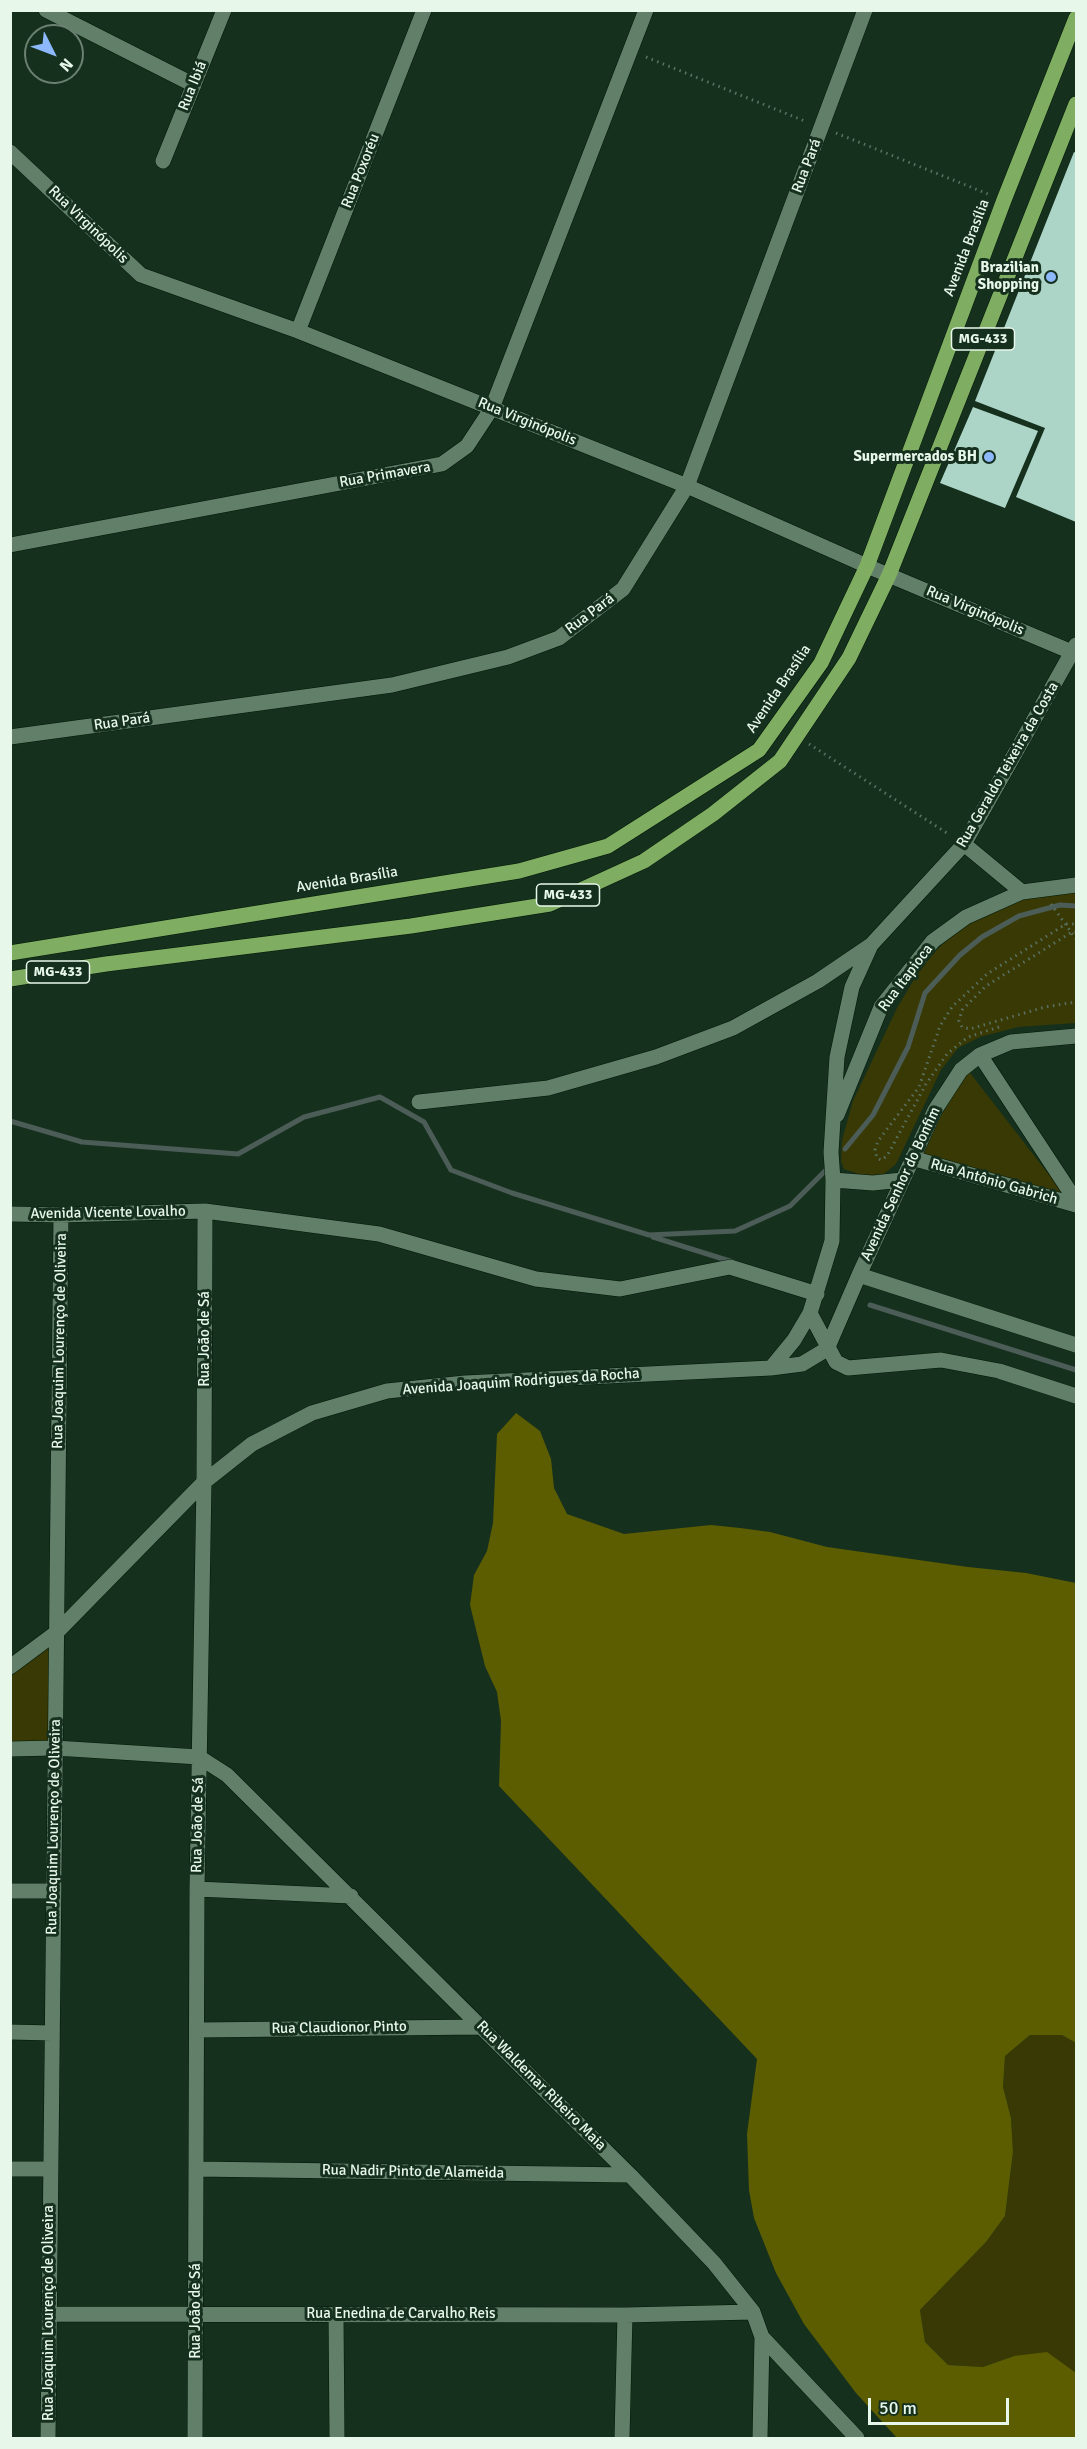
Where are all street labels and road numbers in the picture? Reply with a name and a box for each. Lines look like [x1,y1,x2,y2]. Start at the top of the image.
street label: Rua Ibiá [175,59,211,113]
street label: Rua Poxoréu [338,131,384,211]
street label: Rua Pará [788,136,826,196]
street label: Rua Virginópolis [44,182,132,268]
street label: Avenida Brasília [940,197,994,299]
road number: MG-433 [952,328,1014,350]
street label: Rua Virginópolis [475,394,579,450]
street label: Rua Primavera [338,458,432,492]
street label: Rua Virginópolis [923,582,1027,640]
street label: Rua Pará [562,590,618,638]
street label: Avenida Brasília [743,641,815,737]
street label: Rua Geraldo Teixeira da Costa [953,679,1063,851]
street label: Rua Pará [93,709,151,735]
street label: Avenida Brasília [295,863,399,897]
road number: MG-433 [536,884,600,906]
street label: Rua Itapioca [875,941,937,1015]
road number: MG-433 [26,961,90,983]
street label: Avenida Senhor do Bonfim [857,1104,945,1264]
street label: Rua Antônio Gabrich [928,1155,1060,1209]
street label: Avenida Vicente Lovalho [30,1203,186,1223]
street label: Rua Joaquim Lourenço de Oliveira [49,1233,71,1449]
street label: Rua João de Sá [196,1291,214,1387]
street label: Avenida Joaquim Rodrigues da Rocha [402,1365,640,1399]
street label: Rua Joaquim Lourenço de Oliveira [43,1719,65,1935]
street label: Rua João de Sá [188,1777,208,1873]
street label: Rua Waldemar Ribeiro Maia [472,2017,610,2155]
street label: Rua Claudionor Pinto [271,2018,407,2038]
street label: Rua Nadir Pinto de Alameida [322,2161,504,2183]
street label: Rua Joaquim Lourenço de Oliveira [40,2205,58,2421]
street label: Rua João de Sá [187,2263,205,2359]
street label: Rua Enedina de Carvalho Reis [306,2305,496,2323]

